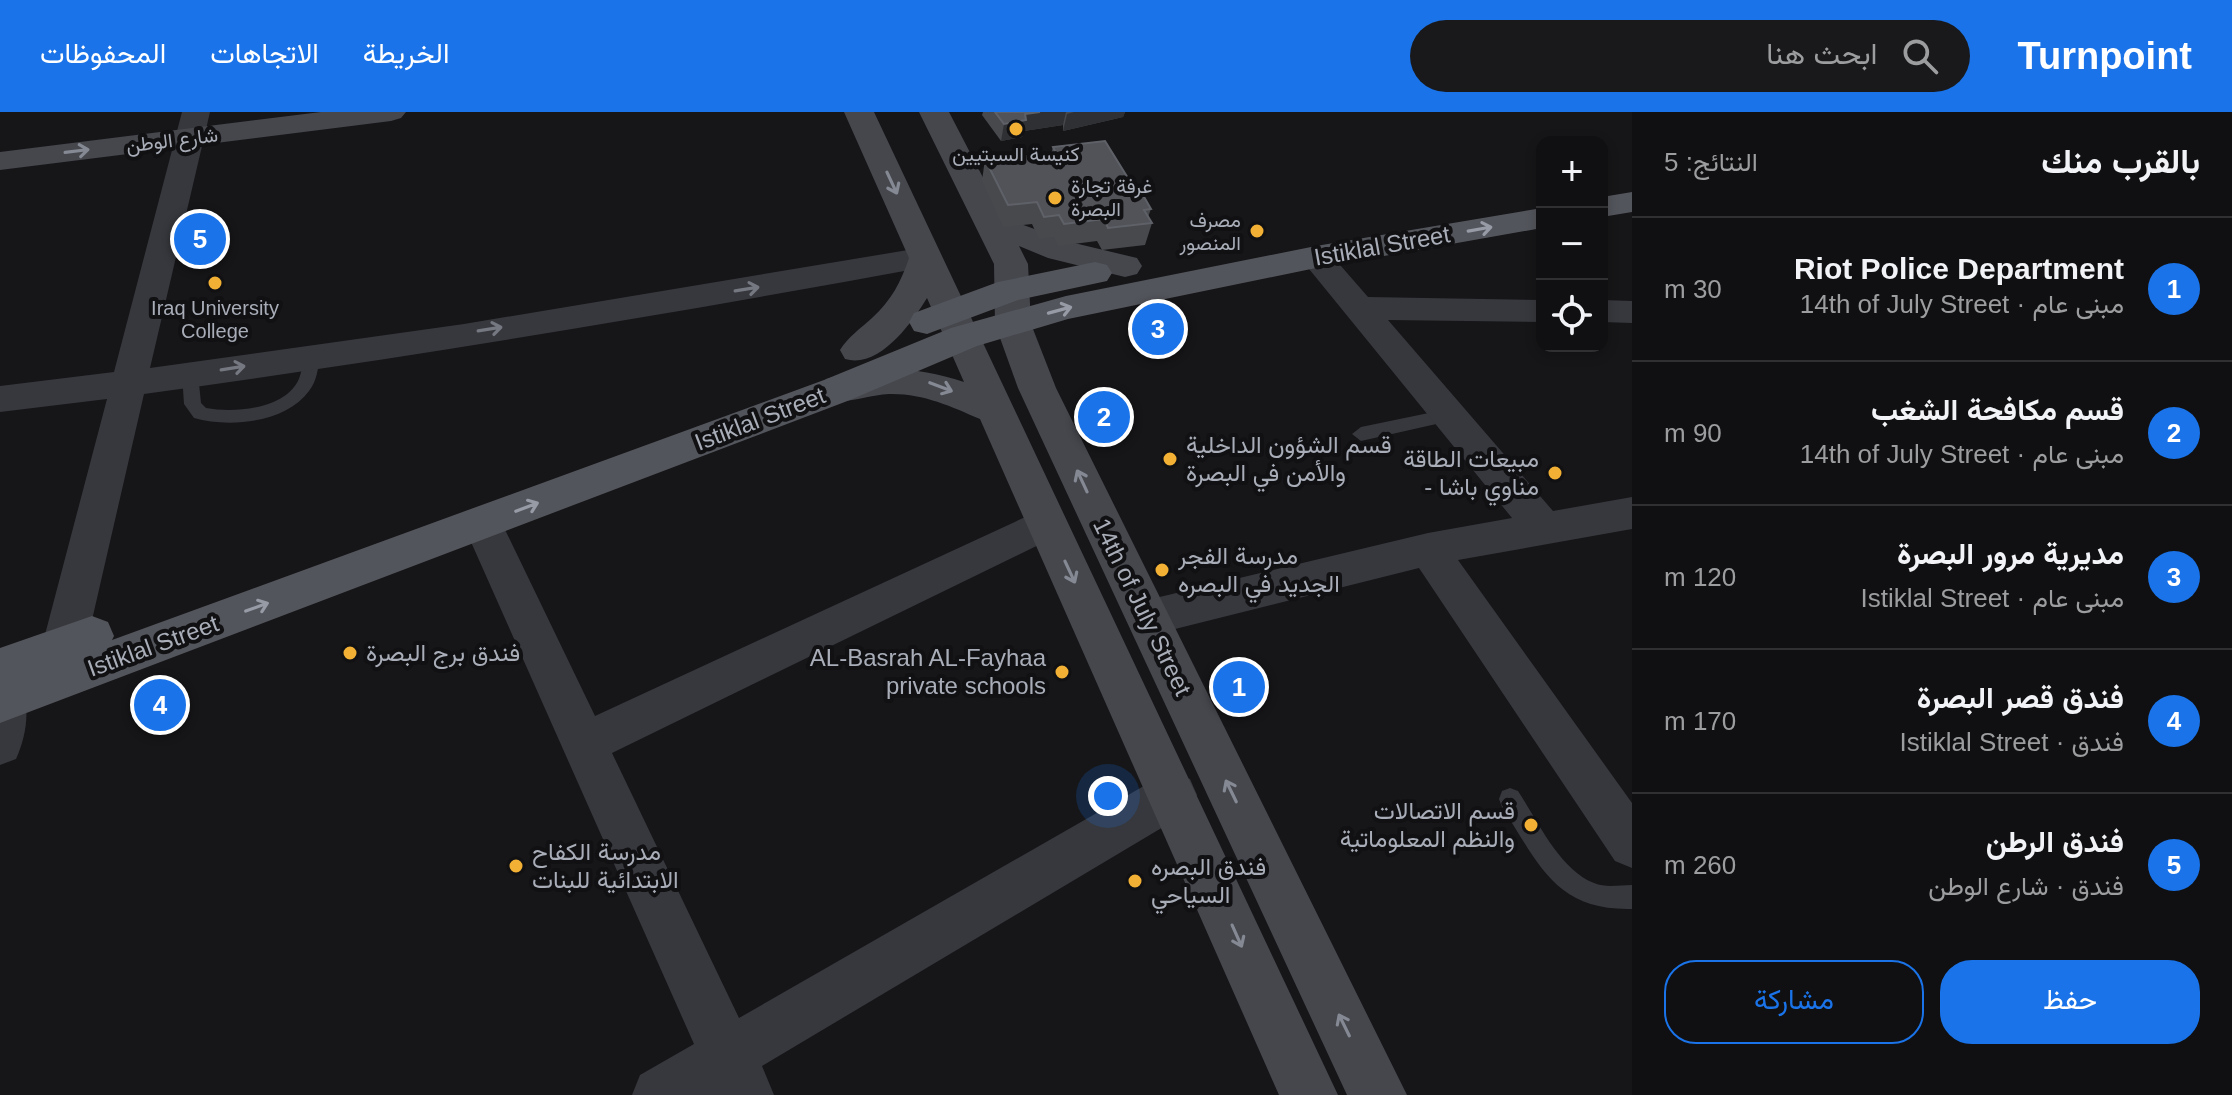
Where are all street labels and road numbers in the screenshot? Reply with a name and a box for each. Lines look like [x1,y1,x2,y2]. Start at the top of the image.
street label: شارع الوطن [125,123,220,160]
street label: Istiklal Street [1312,220,1452,271]
street label: Istiklal Street [691,381,829,456]
street label: 14th of July Street [1088,514,1197,700]
street label: Istiklal Street [84,609,222,682]

